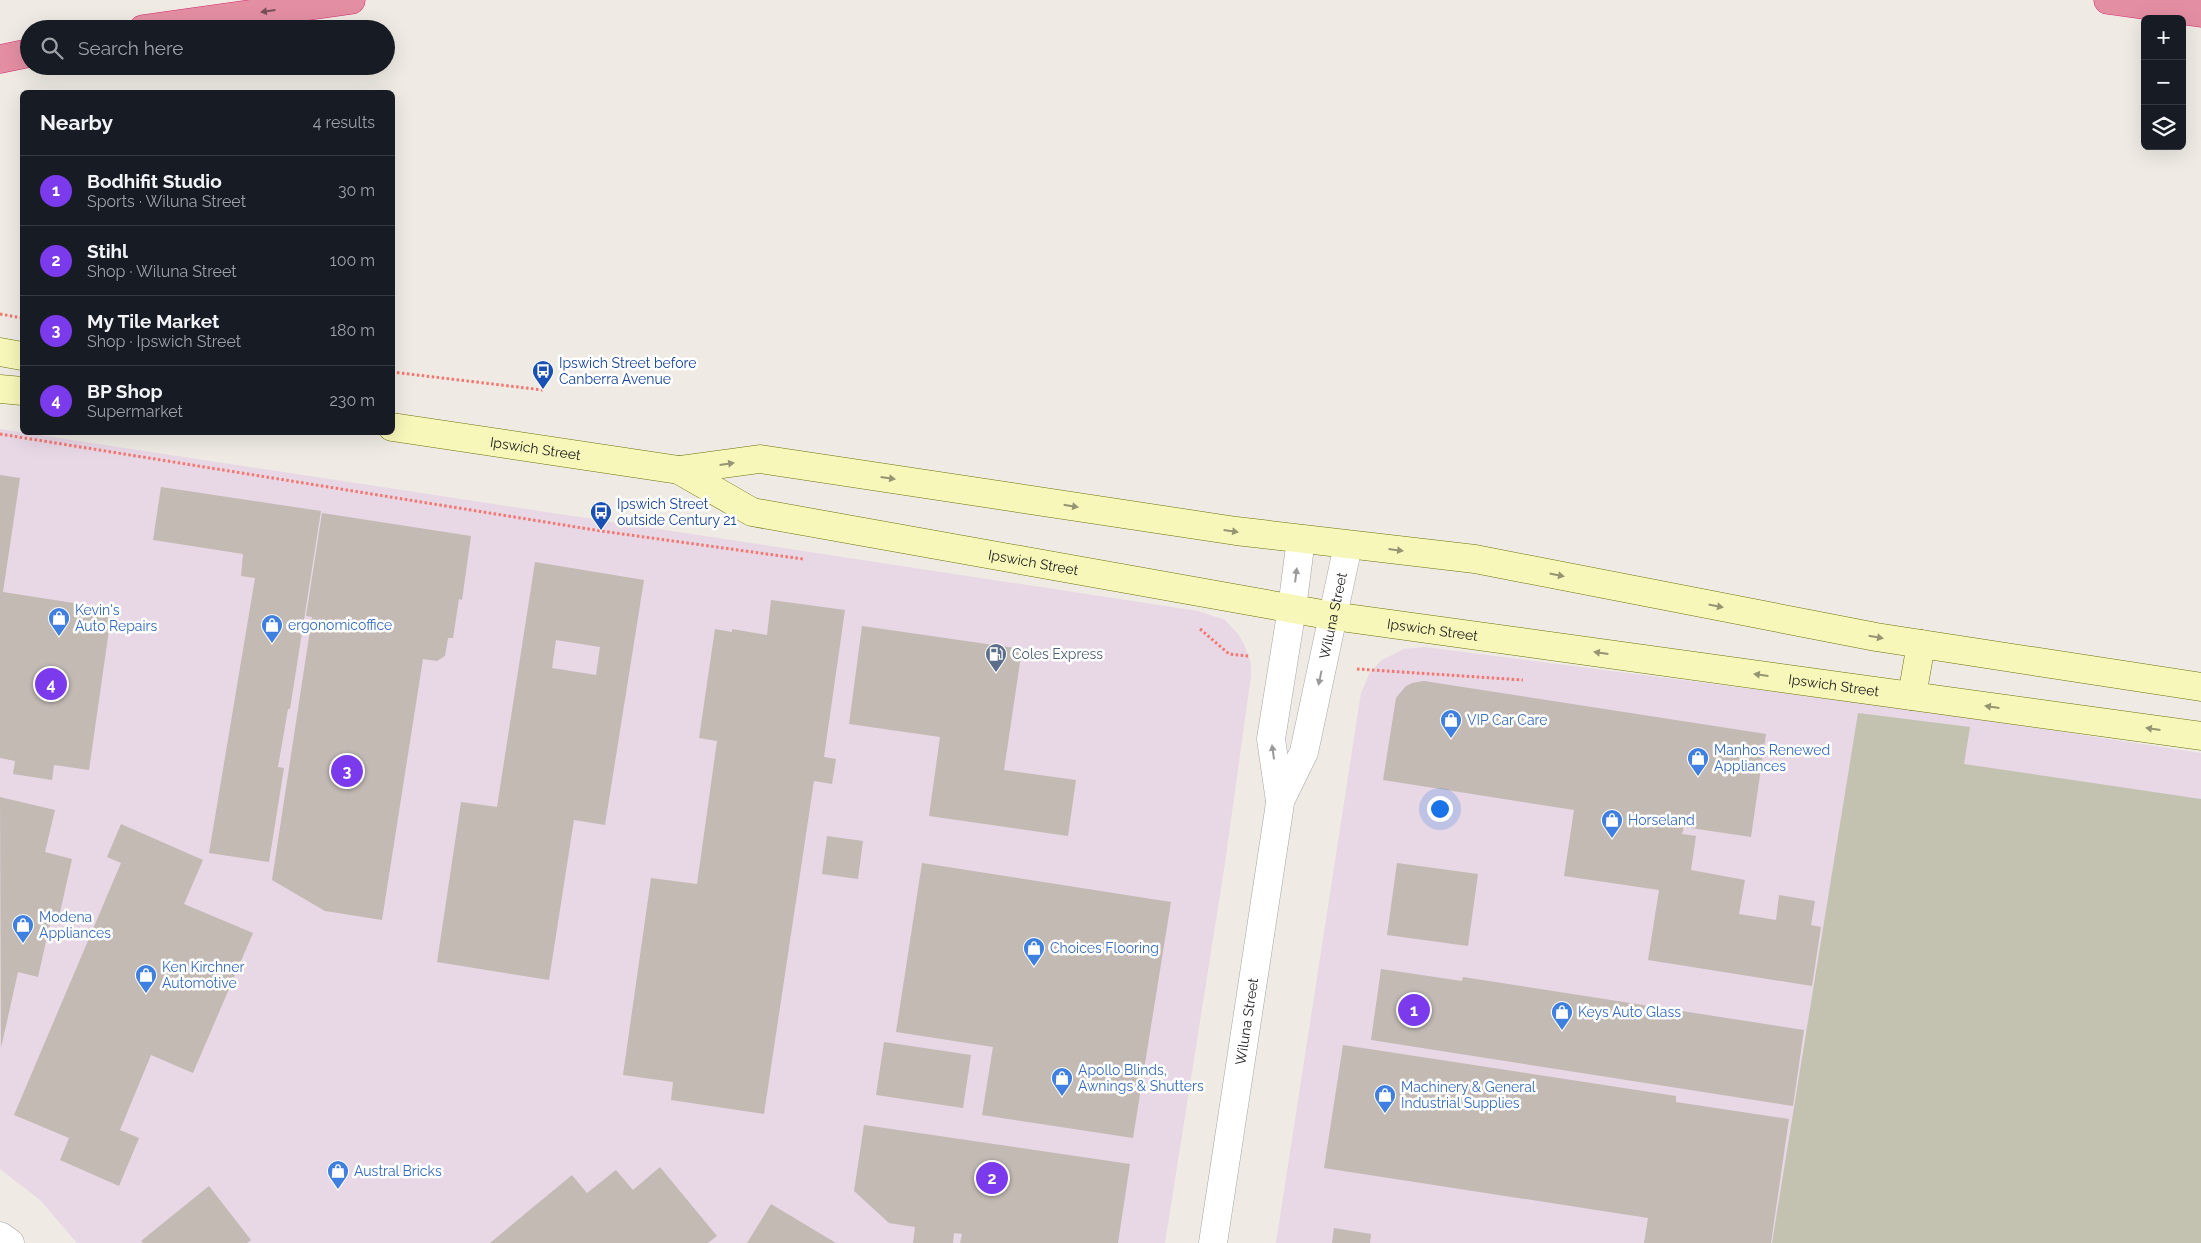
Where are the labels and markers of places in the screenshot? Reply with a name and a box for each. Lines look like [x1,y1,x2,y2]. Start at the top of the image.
place label: Ipswich Street before Canberra Avenue [559,355,696,387]
bus stop icon: Ipswich Street before Canberra Avenue [531,359,555,390]
place label: Ipswich Street outside Century 21 [617,496,737,528]
bus stop icon: Ipswich Street outside Century 21 [589,500,613,531]
place label: Kevin's Auto Repairs [75,602,157,634]
shop icon: Kevin's Auto Repairs [47,606,71,637]
shop icon: ergonomicoffice [260,613,284,644]
place label: ergonomicoffice [288,617,392,633]
fuel station icon: Coles Express [984,642,1008,673]
place label: Coles Express [1012,646,1103,662]
pin: 4 [35,665,67,703]
shop icon: VIP Car Care [1439,708,1463,739]
place label: VIP Car Care [1467,712,1547,728]
place label: Manhos Renewed Appliances [1714,742,1830,774]
shop icon: Manhos Renewed Appliances [1686,746,1710,777]
pin: 3 [331,752,363,790]
shop icon: Horseland [1600,808,1624,839]
place label: Horseland [1628,812,1695,828]
place label: Modena Appliances [39,909,111,941]
shop icon: Modena Appliances [11,913,35,944]
shop icon: Choices Flooring [1022,936,1046,967]
place label: Choices Flooring [1050,940,1159,956]
place label: Ken Kirchner Automotive [162,959,244,991]
shop icon: Ken Kirchner Automotive [134,963,158,994]
pin: 1 [1398,991,1430,1029]
shop icon: Keys Auto Glass [1550,1000,1574,1031]
place label: Keys Auto Glass [1578,1004,1681,1020]
place label: Apollo Blinds, Awnings & Shutters [1078,1062,1204,1094]
shop icon: Apollo Blinds, Awnings & Shutters [1050,1066,1074,1097]
place label: Machinery & General Industrial Supplies [1401,1079,1536,1111]
shop icon: Machinery & General Industrial Supplies [1373,1083,1397,1114]
shop icon: Austral Bricks [326,1159,350,1190]
pin: 2 [976,1159,1008,1197]
place label: Austral Bricks [354,1163,442,1179]

